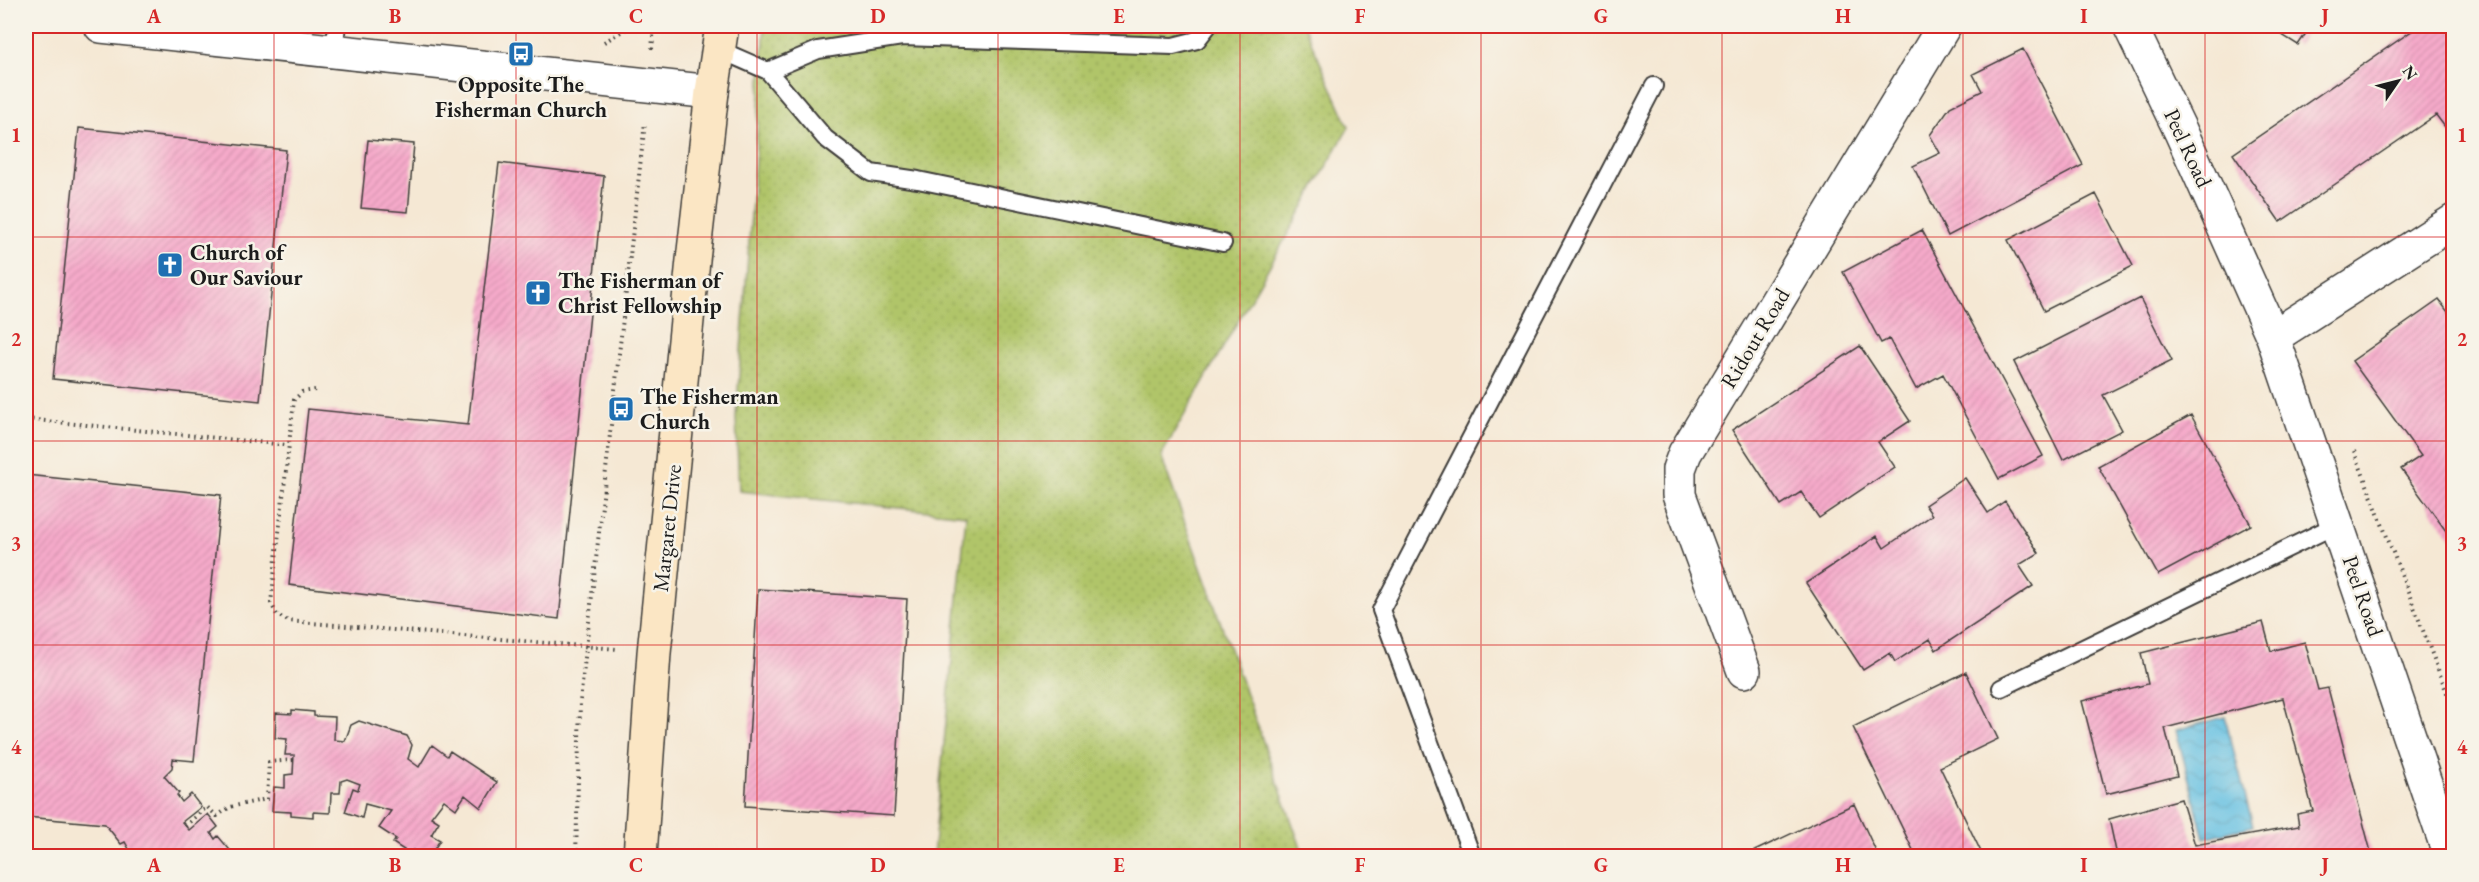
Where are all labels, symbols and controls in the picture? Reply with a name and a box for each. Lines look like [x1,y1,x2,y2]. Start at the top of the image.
text: A [146,3,162,29]
text: B [389,3,401,29]
text: C [629,3,643,29]
text: D [870,3,886,29]
text: E [1113,3,1125,29]
text: F [1355,3,1366,29]
text: G [1594,3,1608,29]
text: H [1835,3,1851,29]
text: I [2080,3,2088,29]
text: J [2319,3,2329,29]
bus stop icon: Opposite The Fisherman Church [506,39,536,69]
north arrow [2368,51,2428,111]
text: N [2398,61,2422,84]
place label: Opposite The Fisherman Church [435,70,607,124]
street label: Peel Road [2157,104,2219,193]
text: 1 [11,122,21,148]
text: 1 [2457,122,2467,148]
place label: Church of Our Saviour [190,238,303,292]
church icon: Church of Our Saviour [155,250,185,280]
place label: The Fisherman of Christ Fellowship [558,266,724,320]
church icon: The Fisherman of Christ Fellowship [523,278,553,308]
street label: Ridout Road [1714,282,1797,393]
text: 2 [11,326,22,352]
text: 2 [2457,326,2468,352]
place label: The Fisherman Church [640,382,779,436]
bus stop icon: The Fisherman Church [606,394,636,424]
street label: Margaret Drive [646,462,688,593]
text: 3 [11,530,21,556]
text: 3 [2457,530,2467,556]
street label: Peel Road [2336,552,2391,641]
text: 4 [11,734,22,760]
text: 4 [2457,734,2468,760]
text: A [146,852,162,878]
text: B [389,852,401,878]
text: C [629,852,643,878]
text: D [870,852,886,878]
text: E [1113,852,1125,878]
text: F [1355,852,1366,878]
text: G [1594,852,1608,878]
text: H [1835,852,1851,878]
text: I [2080,852,2088,878]
text: J [2319,852,2329,878]

